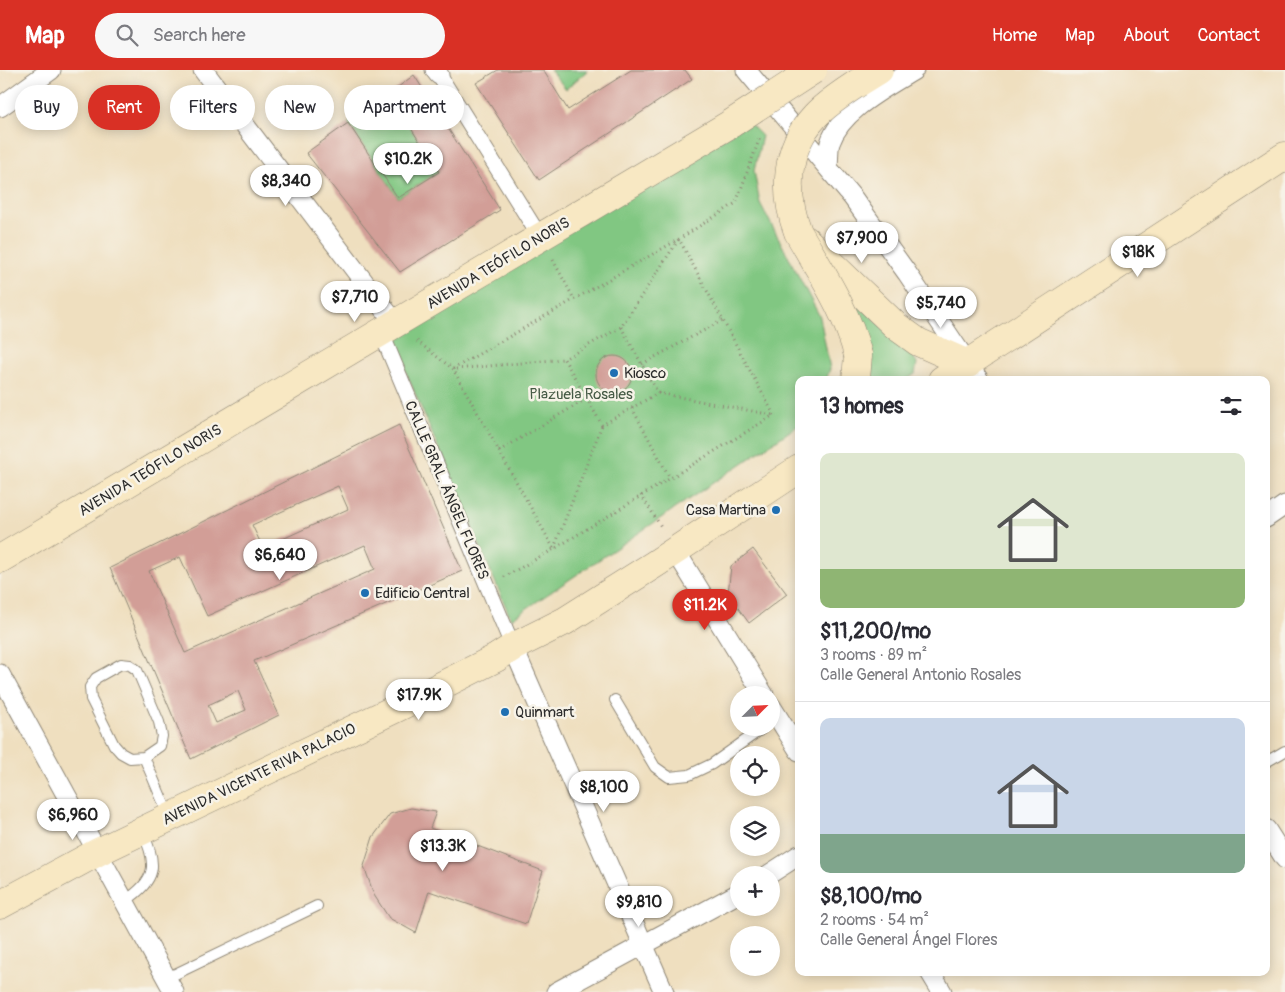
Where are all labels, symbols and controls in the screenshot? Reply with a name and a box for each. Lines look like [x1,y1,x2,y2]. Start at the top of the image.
search box [95,13,445,58]
text: Map [25,21,65,50]
icon: search [113,21,141,49]
text: Search here [153,23,246,47]
text: Home [992,24,1037,47]
text: Map [1065,24,1095,47]
text: About [1123,24,1169,47]
text: Contact [1197,24,1260,47]
chip: Buy [15,85,78,130]
chip: Rent [88,85,160,130]
chip: Filters [170,85,255,130]
chip: New [265,85,334,130]
chip: Apartment [344,85,464,130]
pin: $10.2K [367,142,449,185]
text: $10.2K [384,149,432,169]
pin: $8,340 [245,164,327,207]
text: $8,340 [261,171,311,191]
street label: AVENIDA TEÓFILO NORIS [423,213,573,314]
pin: $7,900 [821,222,903,264]
text: $7,900 [836,228,888,248]
pin: $18K [1108,236,1168,278]
text: $18K [1122,242,1154,262]
pin: $7,710 [314,280,396,323]
pin: $5,740 [900,286,982,329]
text: $7,710 [332,287,378,307]
text: $5,740 [916,293,966,313]
place label: Kiosco [624,364,666,383]
marker: Kiosco [608,367,620,379]
park label: Plazuela Rosales [529,385,633,404]
icon: filters [1217,392,1245,420]
text: 13 homes [820,393,903,420]
street label: CALLE GRAL. ÁNGEL FLORES [400,398,493,582]
street label: AVENIDA TEÓFILO NORIS [75,420,225,521]
icon: home [988,485,1078,575]
place label: Casa Martina [686,501,766,520]
marker: Casa Martina [770,504,782,516]
pin: $6,640 [239,538,321,581]
text: $6,640 [254,545,306,565]
place label: Edificio Central [375,584,470,603]
marker: Edificio Central [359,587,371,599]
pin: $11.2K [664,588,746,631]
text: $11.2K [683,595,727,615]
text: $11,200/mo [820,618,931,645]
text: 3 rooms · 89 m² [820,645,927,665]
text: Calle General Antonio Rosales [820,665,1021,685]
pin: $17.9K [378,678,460,721]
text: $17.9K [397,685,441,705]
north arrow [730,686,780,736]
map controls [730,686,780,976]
place label: Quinmart [515,703,575,722]
marker: Quinmart [499,706,511,718]
street label: AVENIDA VICENTE RIVA PALACIO [159,719,359,830]
button: locate [730,746,780,796]
icon: home [988,751,1078,841]
pin: $8,100 [563,770,645,813]
text: $8,100 [580,777,628,797]
pin: $6,960 [32,798,114,841]
text: $6,960 [48,805,98,825]
button: layers [730,806,780,856]
pin: $13.3K [402,830,484,872]
text: $13.3K [420,836,466,856]
button: + [730,866,780,916]
text: $8,100/mo [820,883,922,910]
pin: $9,810 [598,886,680,928]
text: $9,810 [616,892,662,912]
text: 2 rooms · 54 m² [820,910,929,930]
button: − [730,926,780,976]
text: Calle General Ángel Flores [820,930,997,950]

